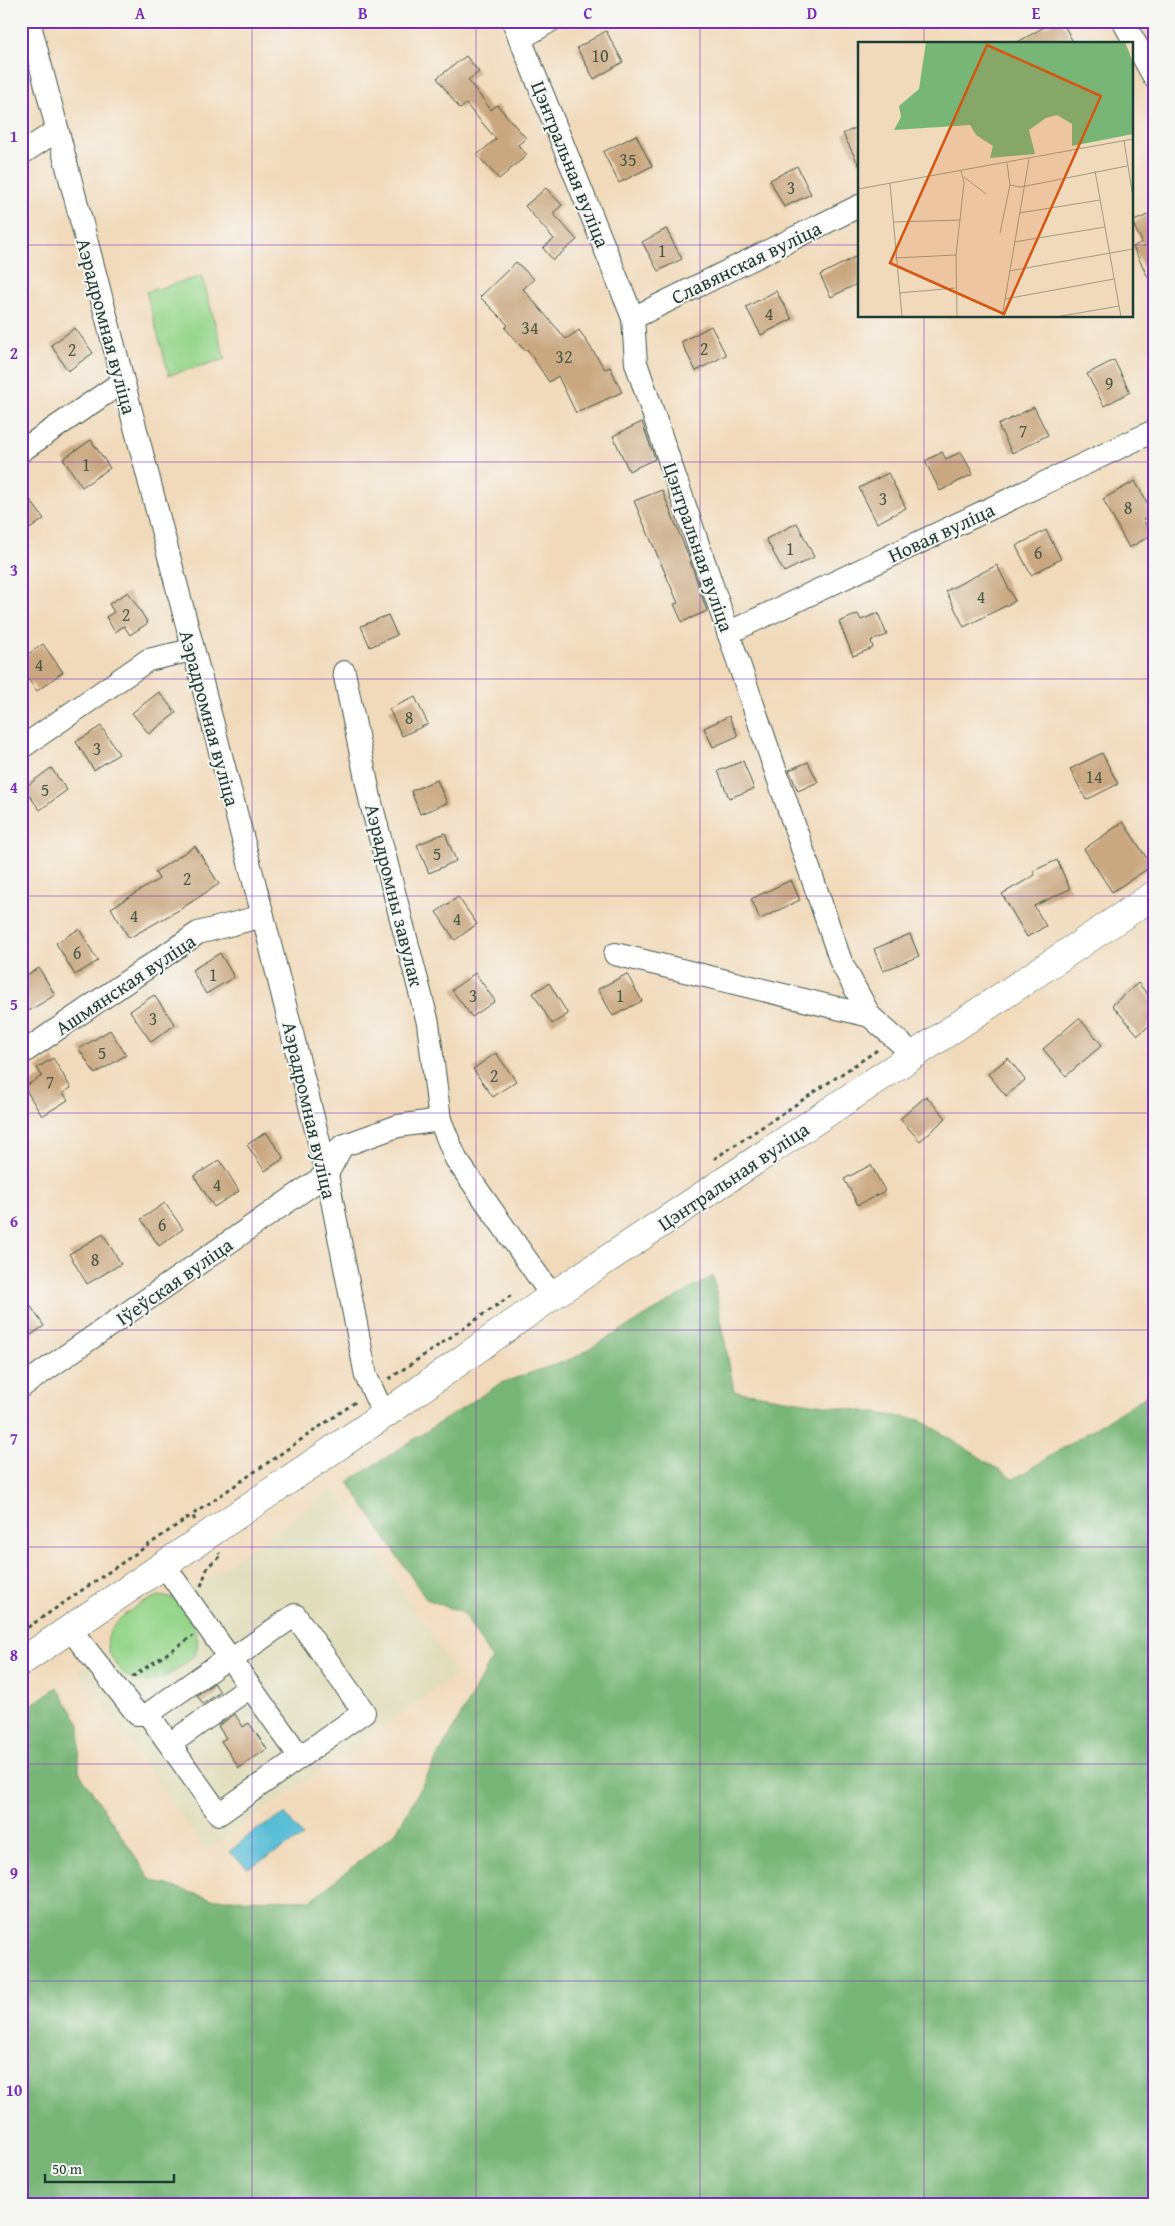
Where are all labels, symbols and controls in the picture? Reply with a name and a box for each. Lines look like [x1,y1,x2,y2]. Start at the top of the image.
text: A [135,1,146,25]
text: B [358,1,368,25]
text: C [583,1,593,25]
text: D [807,1,817,25]
text: E [1032,1,1041,25]
house number: 10 [591,42,609,69]
inset map [858,42,1132,318]
street label: Цэнтральная вуліца [524,76,618,252]
text: 1 [10,124,18,148]
house number: 35 [619,146,637,173]
house number: 3 [787,174,795,201]
street label: Славянская вуліца [666,213,826,311]
street label: Аэрадромная вуліца [70,235,145,418]
house number: 1 [658,237,666,264]
house number: 4 [765,300,773,327]
house number: 34 [521,314,539,341]
house number: 2 [700,335,708,362]
house number: 2 [68,336,76,363]
text: 2 [10,341,18,365]
house number: 32 [555,343,573,370]
house number: 9 [1105,370,1113,397]
house number: 7 [1019,417,1027,444]
house number: 1 [82,451,90,478]
street label: Цэнтральная вуліца [656,458,742,636]
house number: 3 [879,485,887,512]
street label: Новая вуліца [883,494,1000,569]
house number: 8 [1124,494,1132,521]
house number: 1 [786,535,794,562]
house number: 6 [1034,539,1042,566]
text: 3 [10,558,18,582]
house number: 4 [977,583,985,610]
house number: 2 [122,601,130,628]
street label: Аэрадромная вуліца [173,627,248,810]
house number: 4 [35,651,43,678]
house number: 8 [405,704,413,731]
house number: 3 [93,735,101,762]
house number: 14 [1085,763,1103,790]
text: 4 [10,775,18,799]
house number: 5 [41,776,49,803]
street label: Аэрадромны завулак [358,801,432,990]
house number: 5 [433,840,441,867]
house number: 2 [183,865,191,892]
house number: 4 [130,902,138,929]
house number: 4 [453,905,461,932]
street label: Ашмянская вуліца [49,926,202,1042]
house number: 6 [73,939,81,966]
house number: 1 [209,961,217,988]
house number: 3 [469,982,477,1009]
house number: 1 [616,982,624,1009]
text: 5 [10,992,18,1016]
house number: 3 [149,1005,157,1032]
street label: Аэрадромная вуліца [276,1019,345,1202]
house number: 5 [98,1039,106,1066]
house number: 2 [490,1062,498,1089]
house number: 7 [46,1068,54,1095]
street label: Цэнтральная вуліца [651,1114,815,1238]
house number: 4 [213,1171,221,1198]
text: 6 [10,1209,18,1233]
house number: 6 [158,1211,166,1238]
street label: Іўеўская вуліца [110,1230,239,1332]
house number: 8 [91,1246,99,1273]
text: 7 [10,1426,18,1450]
text: 8 [10,1643,18,1667]
text: 9 [10,1861,18,1885]
text: 10 [6,2078,22,2102]
scale bar [45,2151,174,2183]
text: 50 m [52,2158,83,2179]

